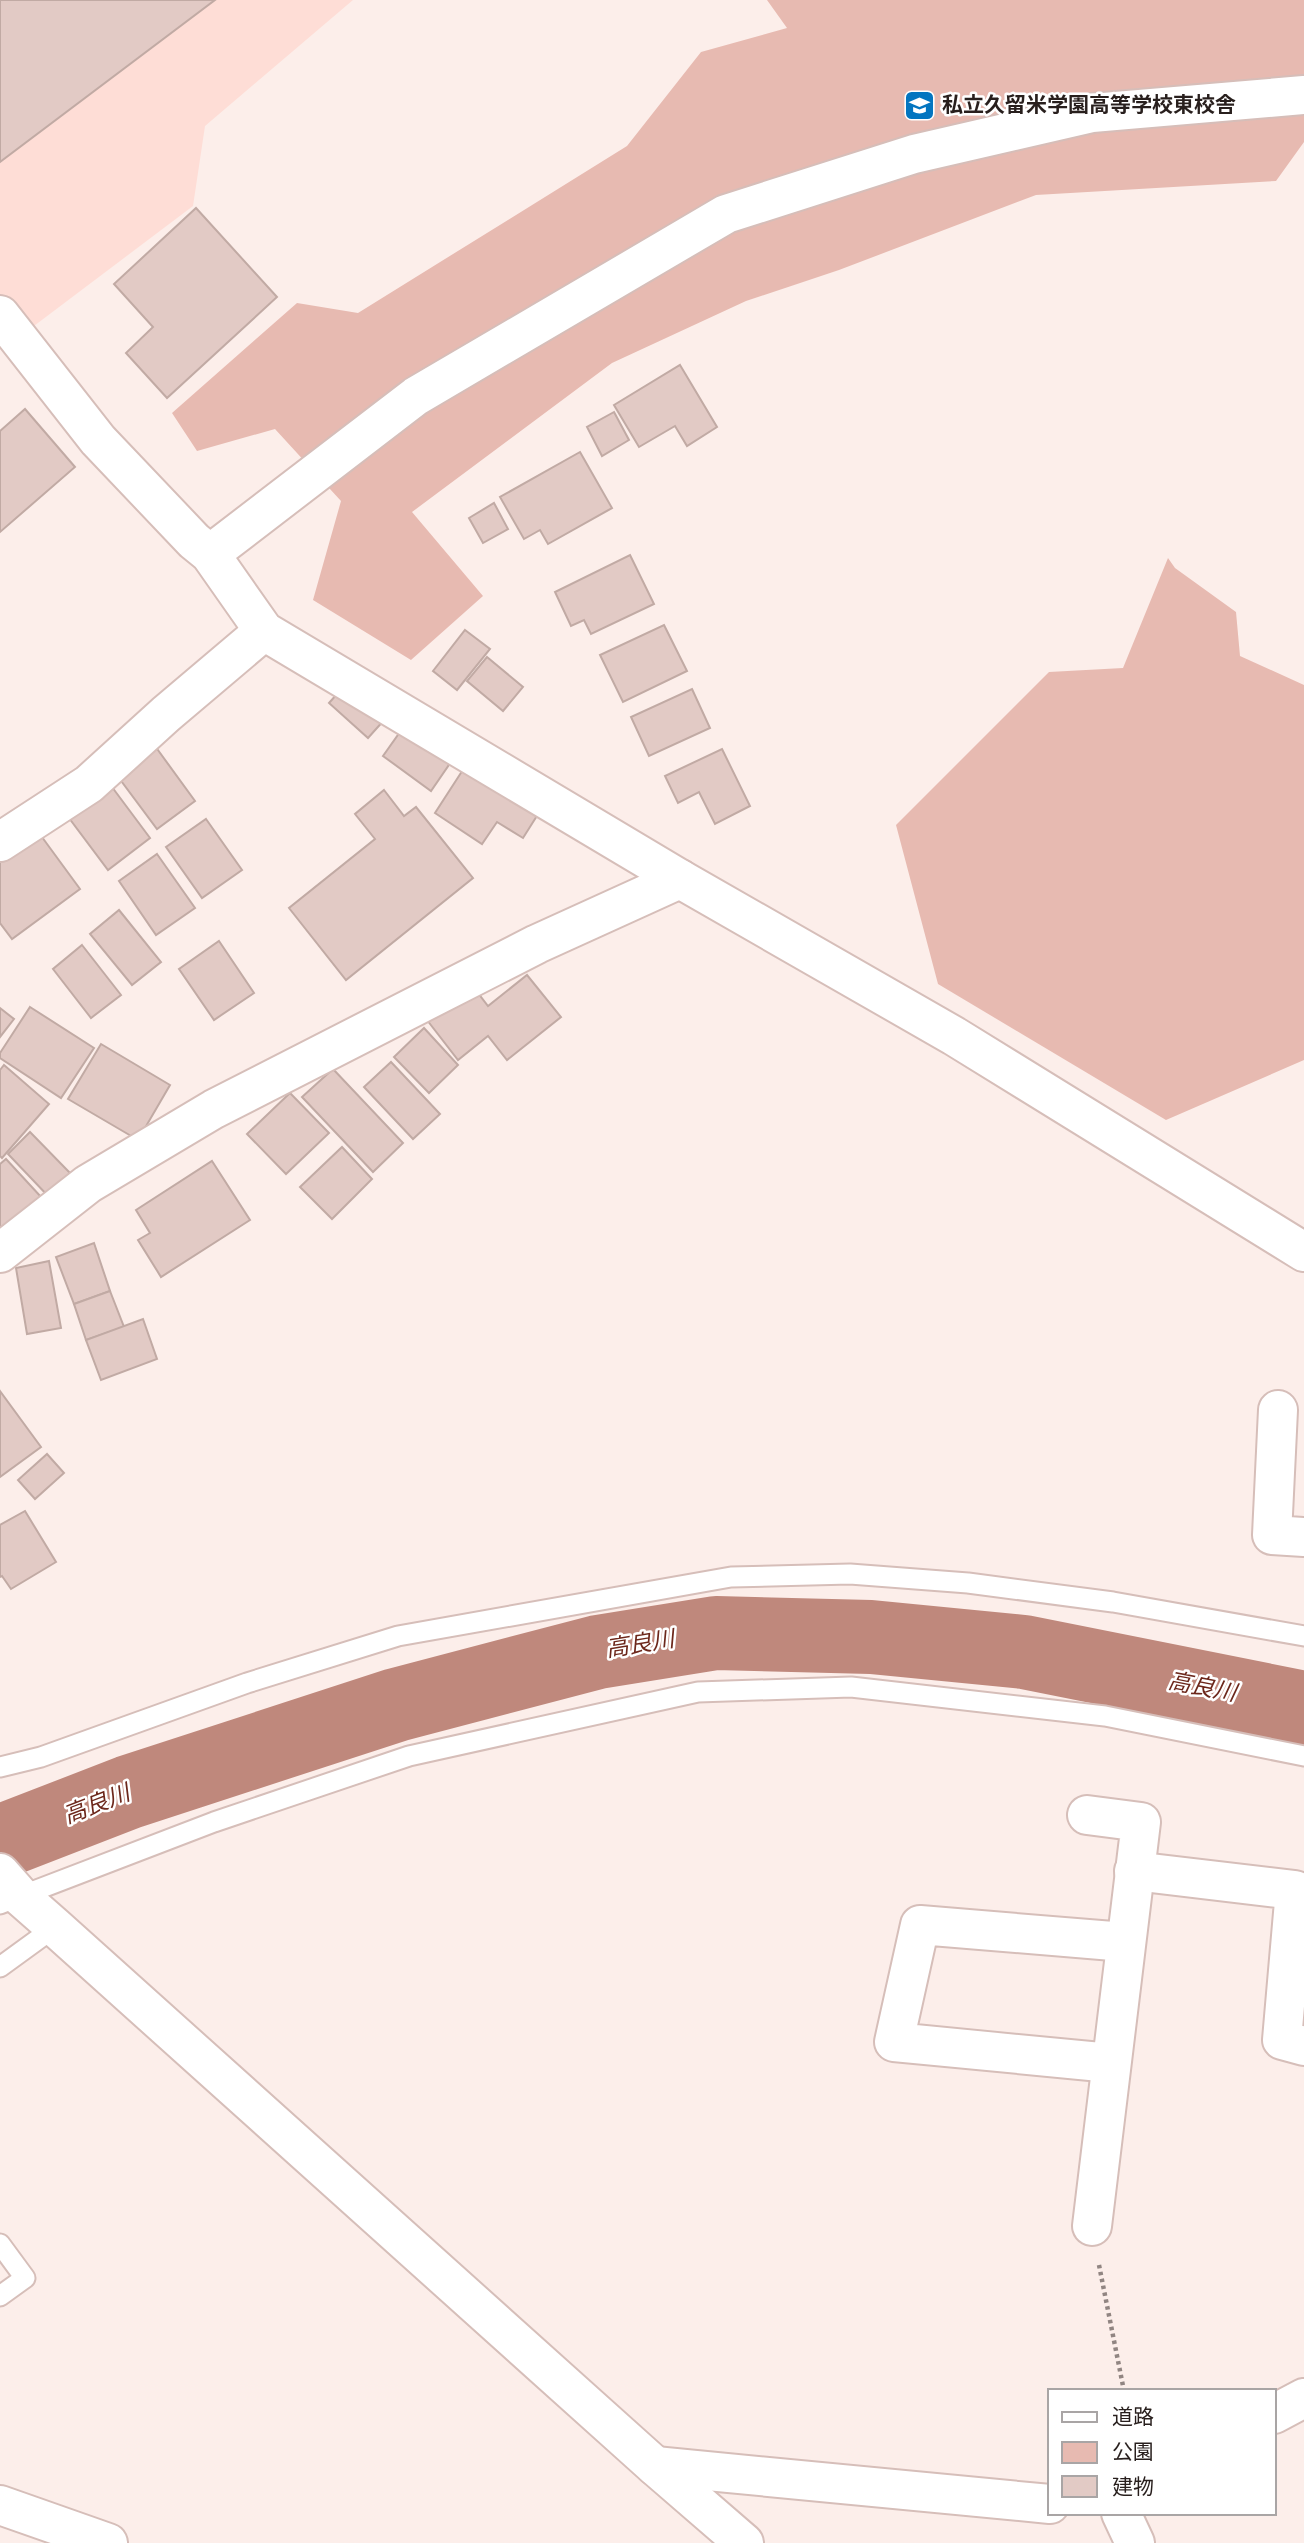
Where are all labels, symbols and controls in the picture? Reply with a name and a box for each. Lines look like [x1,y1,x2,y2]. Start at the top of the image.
school or university icon: 私立久留米学園高等学校東校舎 [902,88,936,122]
place label: 私立久留米学園高等学校東校舎 [942,94,1236,116]
water label: 高良川 [604,1626,679,1662]
water label: 高良川 [1166,1668,1241,1706]
water label: 高良川 [60,1779,136,1828]
legend [1048,2389,1276,2515]
text: 道路 [1112,2406,1154,2428]
text: 公園 [1112,2442,1154,2463]
text: 建物 [1112,2476,1154,2498]

